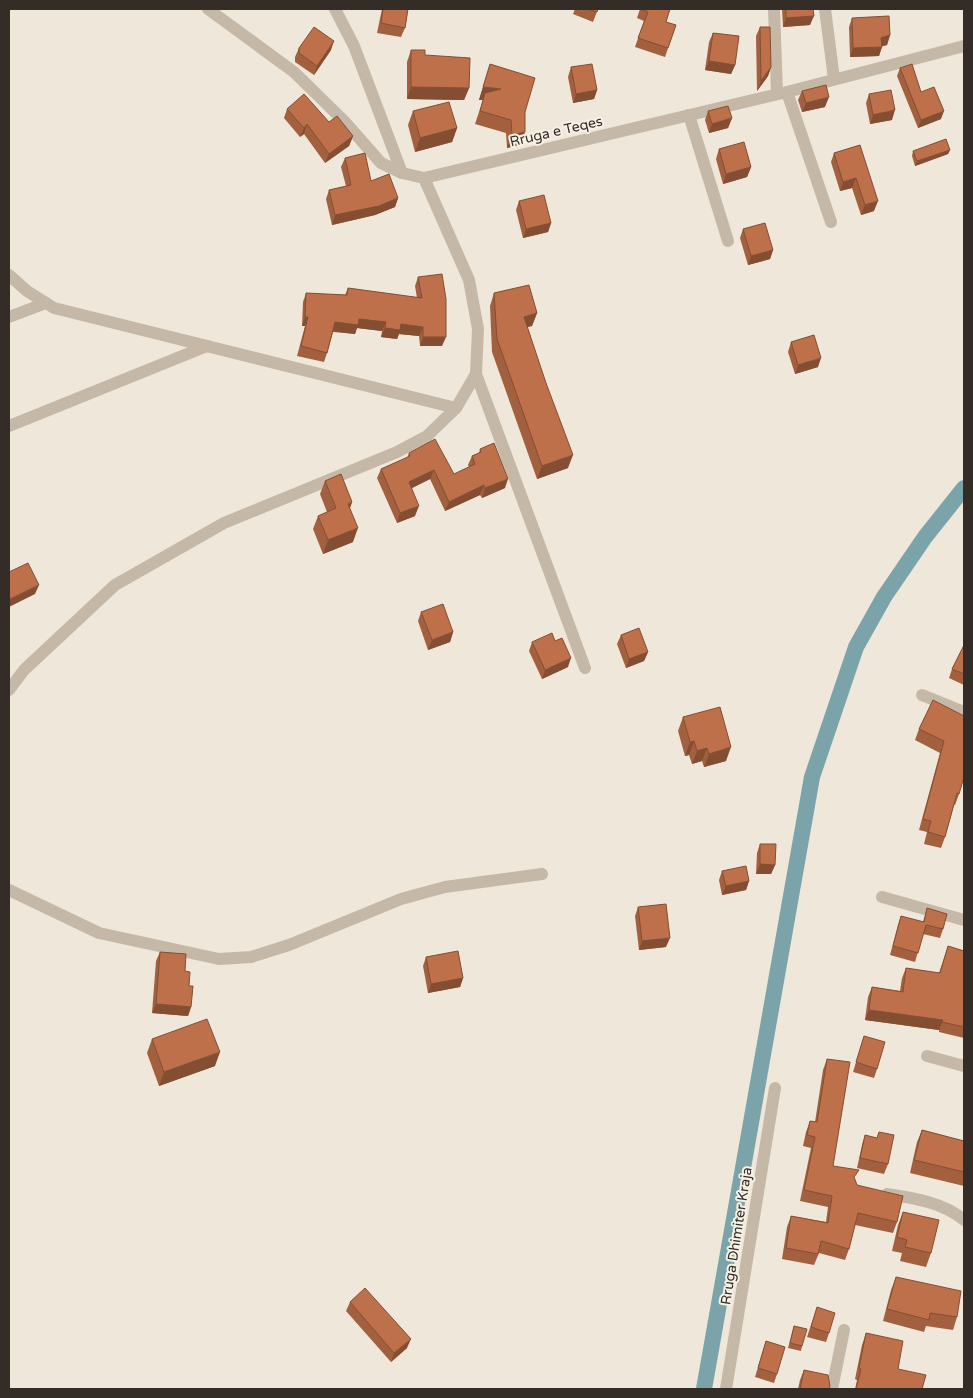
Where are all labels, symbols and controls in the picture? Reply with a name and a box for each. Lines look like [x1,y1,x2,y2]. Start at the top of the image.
street label: Rruga e Teqes [508,112,604,150]
street label: Rruga Dhimiter Kraja [717,1166,756,1306]

